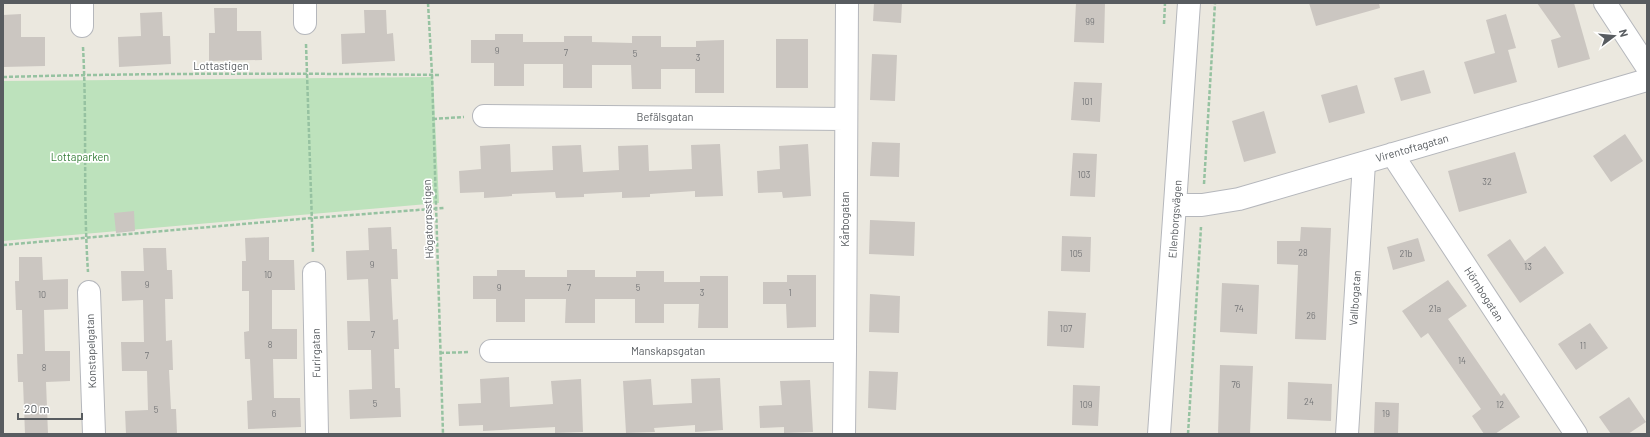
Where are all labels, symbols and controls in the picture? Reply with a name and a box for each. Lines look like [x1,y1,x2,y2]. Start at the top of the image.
house number: 99 [1085,16,1095,27]
north arrow [1594,16,1634,56]
text: N [1617,28,1631,38]
house number: 9 [495,45,500,56]
house number: 7 [564,47,569,58]
house number: 5 [633,48,638,59]
house number: 3 [696,52,701,63]
street label: Lottastigen [193,59,249,72]
house number: 101 [1081,96,1093,107]
street label: Befälsgatan [637,110,693,123]
street label: Virentoftagatan [1374,131,1450,164]
park label: Lottaparken [51,150,109,163]
house number: 103 [1078,169,1091,180]
house number: 32 [1482,176,1492,187]
street label: Högatorpsstigen [420,179,435,259]
street label: Ellenborgsvägen [1165,179,1184,259]
street label: Kårbogatan [838,191,851,247]
house number: 28 [1298,247,1308,258]
house number: 105 [1070,248,1083,259]
house number: 21b [1400,248,1412,259]
house number: 9 [370,259,375,270]
house number: 13 [1524,261,1532,272]
street label: Hörnbogatan [1462,264,1507,323]
house number: 10 [264,269,272,280]
street label: Vallbogatan [1346,270,1363,326]
house number: 9 [145,279,150,290]
house number: 9 [497,282,502,293]
house number: 7 [567,282,572,293]
house number: 5 [636,282,641,293]
house number: 3 [700,287,705,298]
house number: 1 [788,287,792,298]
house number: 10 [38,289,46,300]
house number: 74 [1234,303,1244,314]
house number: 21a [1429,303,1441,314]
house number: 26 [1306,310,1316,321]
street label: Konstapelgatan [83,313,98,389]
house number: 107 [1060,323,1073,334]
street label: Furirgatan [309,328,322,378]
house number: 7 [371,329,376,340]
house number: 8 [268,339,273,350]
house number: 11 [1580,340,1586,351]
street label: Manskapsgatan [631,344,705,357]
house number: 7 [145,350,150,361]
house number: 14 [1458,355,1466,366]
house number: 8 [42,362,47,373]
house number: 76 [1232,379,1241,390]
scale bar [18,395,82,421]
house number: 24 [1304,396,1314,407]
house number: 5 [373,398,378,409]
house number: 109 [1080,399,1093,410]
house number: 12 [1496,399,1504,410]
text: 20 m [24,401,50,415]
house number: 5 [154,404,159,415]
house number: 6 [272,408,277,419]
house number: 19 [1382,408,1390,419]

